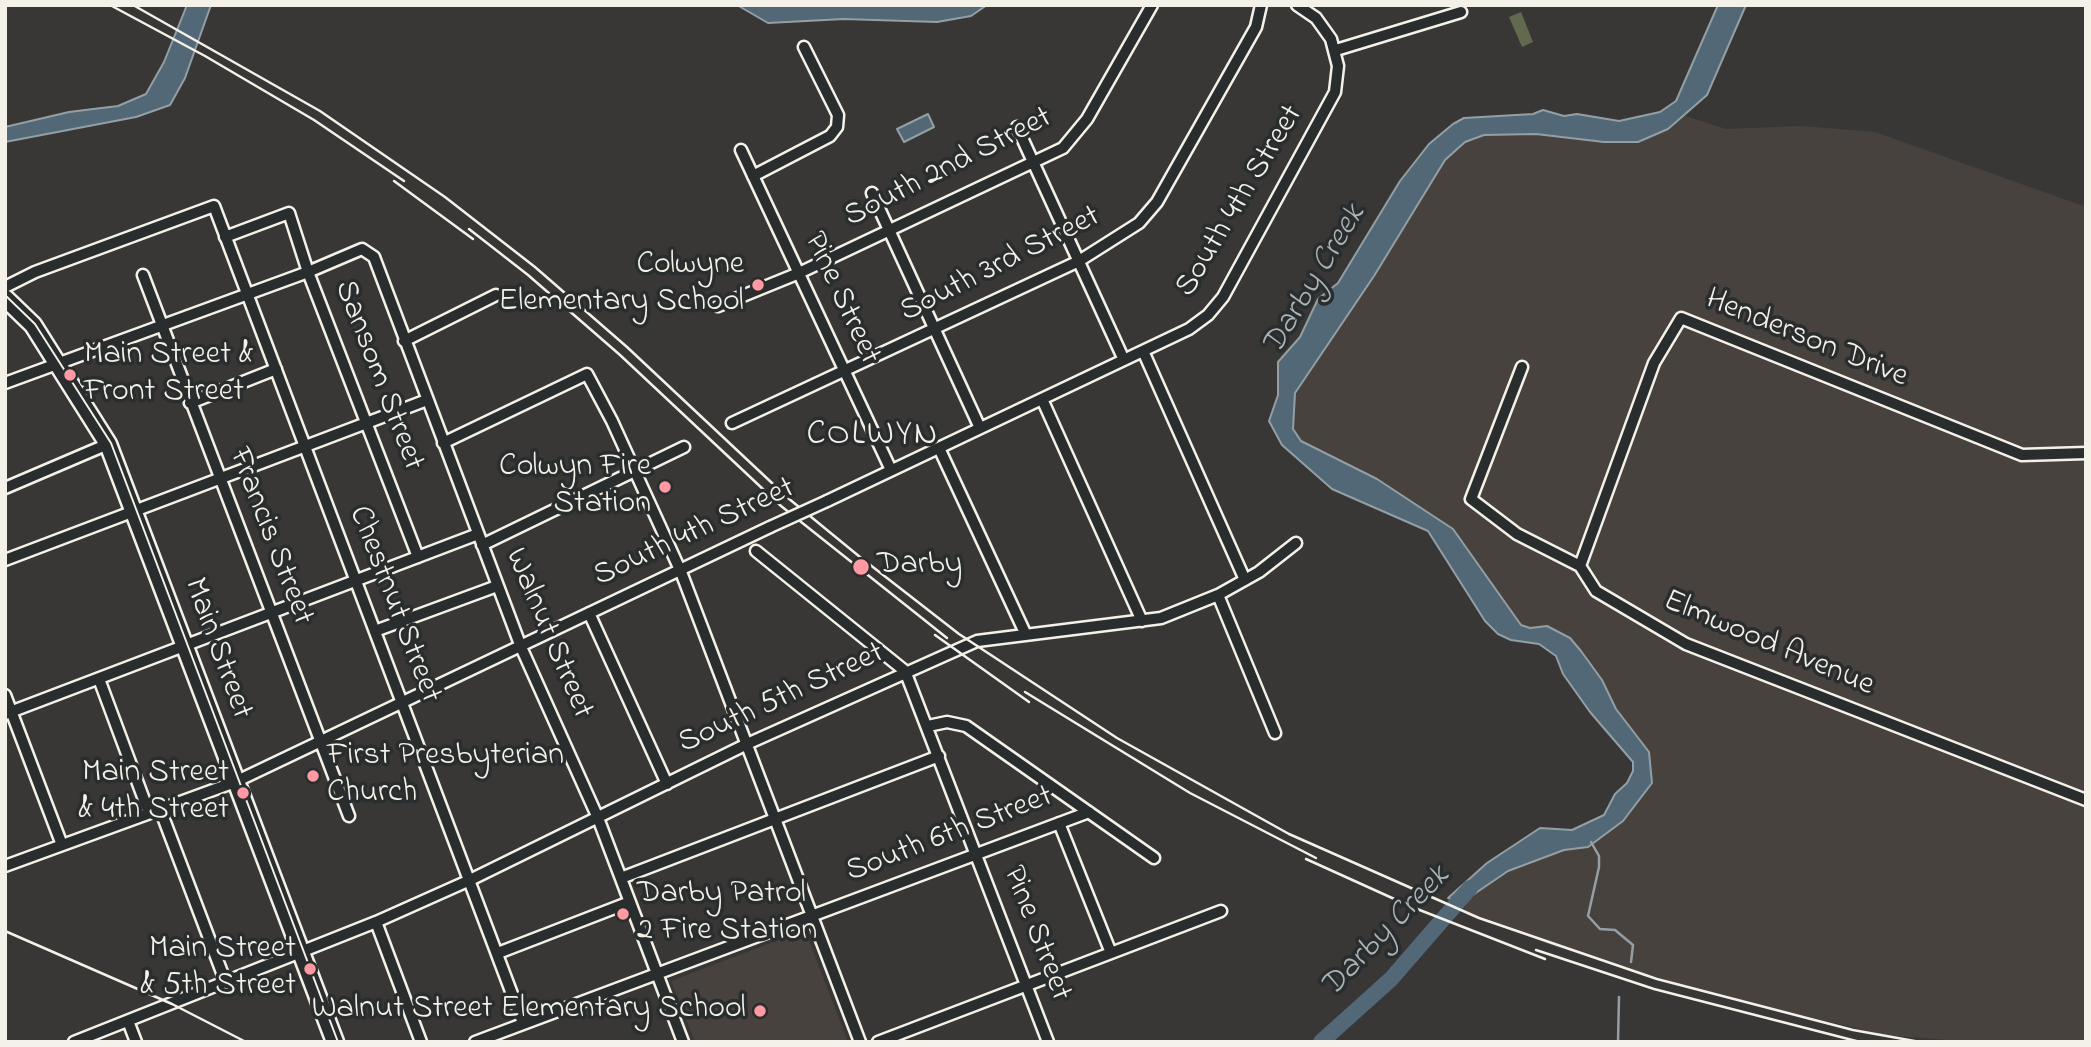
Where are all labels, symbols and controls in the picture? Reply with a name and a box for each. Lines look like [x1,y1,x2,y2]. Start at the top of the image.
street label: South 4th Street [1169,99,1313,305]
street label: South 2nd Street [839,100,1059,238]
street label: South 3rd Street [895,199,1107,333]
water label: Darby Creek [1256,199,1376,363]
street label: Pine Street [793,227,887,371]
place label: Colwyne Elementary School [499,248,744,323]
street label: Sansom Street [323,276,431,476]
marker: Colwyne Elementary School [750,277,766,293]
street label: Henderson Drive [1699,282,1913,398]
place label: Main Street & Front Street [84,338,254,413]
marker: Main Street & Front Street [62,367,78,383]
district label: COLWYN [807,416,939,458]
street label: Francis Street [218,443,320,631]
place label: Colwyn Fire Station [499,450,651,525]
street label: South 4th Street [588,471,802,597]
marker: Colwyn Fire Station [657,479,673,495]
street label: Chestnut Street [338,501,448,709]
street label: Walnut Street [494,543,600,725]
place label: Darby [877,548,962,586]
marker: Darby [851,557,871,577]
street label: Main Street [173,573,259,725]
street label: Elmwood Avenue [1657,583,1879,707]
street label: South 5th Street [673,636,891,764]
place label: First Presbyterian Church [327,739,564,814]
place label: Main Street & 4th Street [79,756,229,831]
marker: First Presbyterian Church [305,768,321,784]
street label: South 6th Street [841,779,1059,893]
marker: Main Street & 4th Street [235,785,251,801]
water label: Darby Creek [1314,859,1460,1007]
street label: Pine Street [992,861,1078,1007]
place label: Darby Patrol 2 Fire Station [637,877,817,952]
marker: Darby Patrol 2 Fire Station [615,906,631,922]
place label: Main Street & 5th Street [140,932,296,1007]
marker: Main Street & 5th Street [302,961,318,977]
place label: Walnut Street Elementary School [312,992,746,1030]
marker: Walnut Street Elementary School [752,1003,768,1019]

